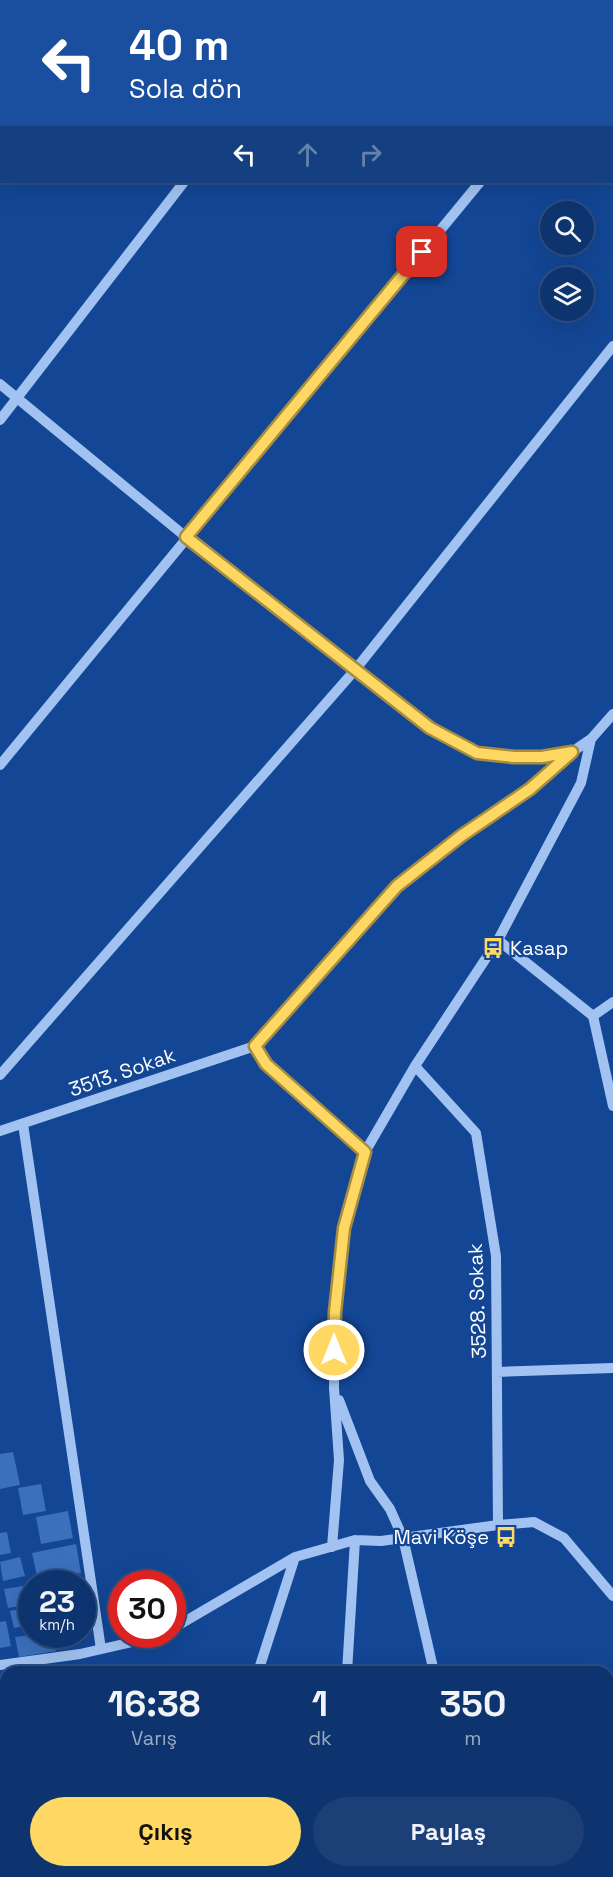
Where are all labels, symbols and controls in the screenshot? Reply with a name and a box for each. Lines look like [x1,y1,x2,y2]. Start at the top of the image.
text: 40 m [129,19,229,72]
icon: left [30,24,108,102]
text: Sola dön [129,71,242,106]
icon: left [228,138,261,171]
icon: ahead [291,138,324,171]
icon: right [354,138,387,171]
map controls [540,201,594,321]
button: search [540,201,594,255]
pin [396,226,447,277]
icon: arrive [405,235,438,268]
button: layers [540,267,594,321]
place label: Kasap [510,935,568,961]
bus stop icon: Kasap [481,936,505,960]
street label: 3513. Sokak [65,1042,179,1102]
street label: 3528. Sokak [462,1243,492,1359]
position arrow [302,1318,366,1382]
place label: Mavi Köşe [393,1524,489,1550]
bus stop icon: Mavi Köşe [494,1525,518,1549]
speed limit sign: 30 [108,1570,186,1648]
text: 23 [39,1582,75,1621]
text: km/h [39,1615,75,1634]
text: 16:38 [108,1681,200,1727]
text: 1 [312,1681,328,1727]
text: 350 [439,1681,506,1727]
text: Varış [131,1725,177,1751]
text: dk [308,1725,332,1751]
text: m [464,1725,481,1751]
button: Çıkış [30,1797,301,1866]
button: Paylaş [313,1797,584,1866]

